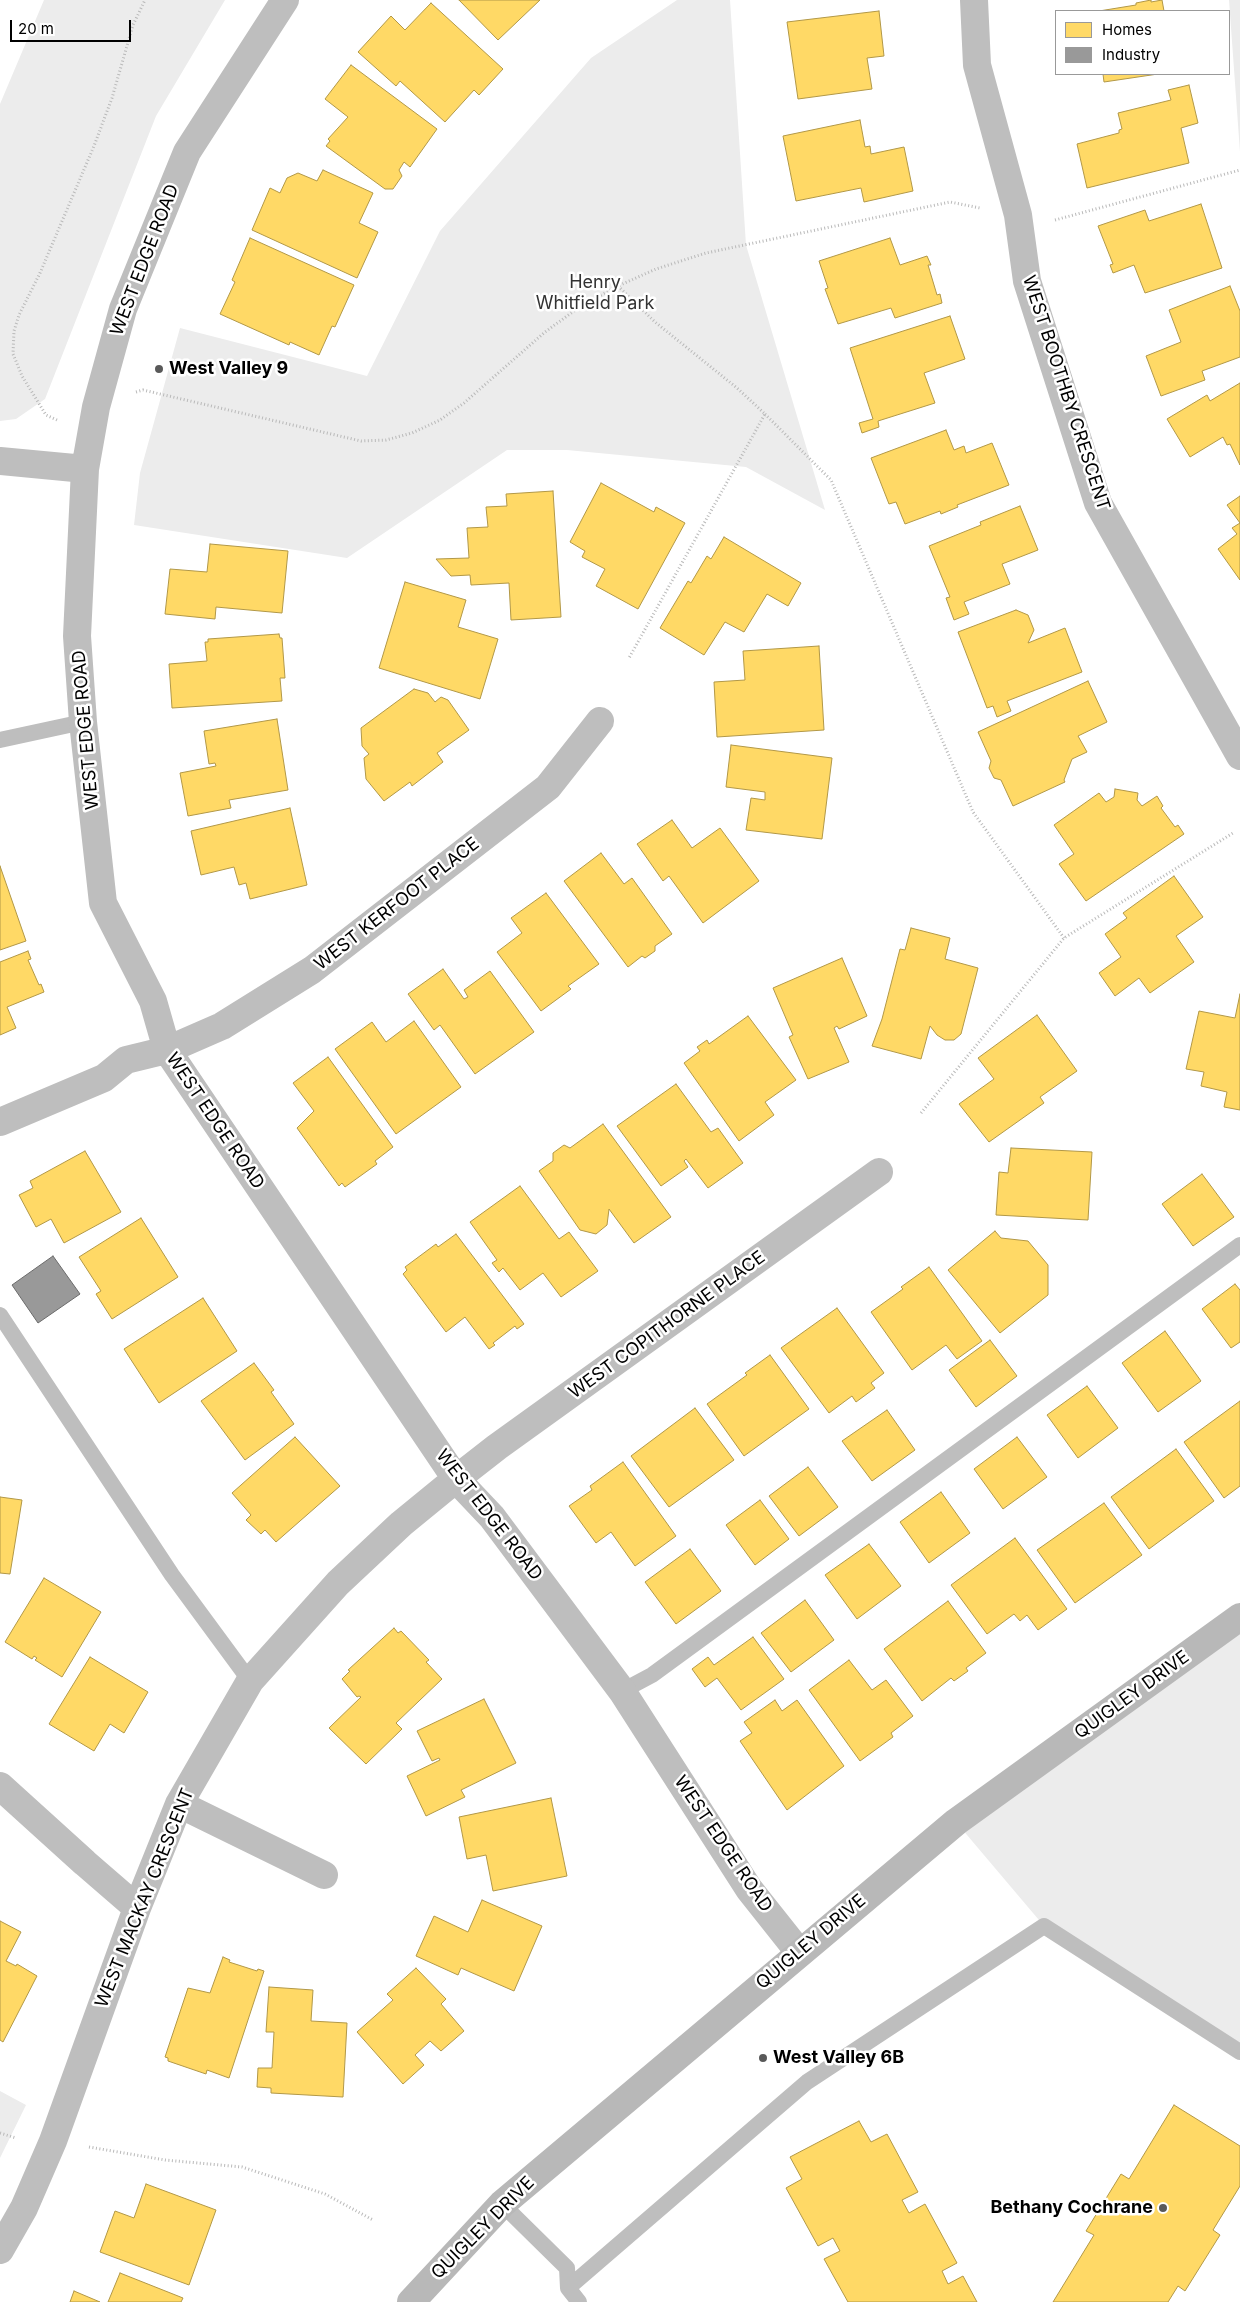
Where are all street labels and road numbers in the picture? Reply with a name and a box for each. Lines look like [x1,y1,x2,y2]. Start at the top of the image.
street label: WEST EDGE ROAD [106,181,184,339]
street label: WEST BOOTHBY CRESCENT [1018,273,1114,513]
street label: WEST EDGE ROAD [68,649,104,811]
street label: WEST KERFOOT PLACE [310,833,484,975]
street label: WEST EDGE ROAD [161,1049,269,1193]
street label: WEST COPITHORNE PLACE [565,1247,769,1403]
street label: WEST EDGE ROAD [431,1445,547,1585]
street label: QUIGLEY DRIVE [1070,1646,1194,1744]
street label: WEST EDGE ROAD [669,1772,777,1916]
street label: WEST MACKAY CRESCENT [91,1785,199,2011]
street label: QUIGLEY DRIVE [752,1890,870,1994]
street label: QUIGLEY DRIVE [427,2172,539,2284]

